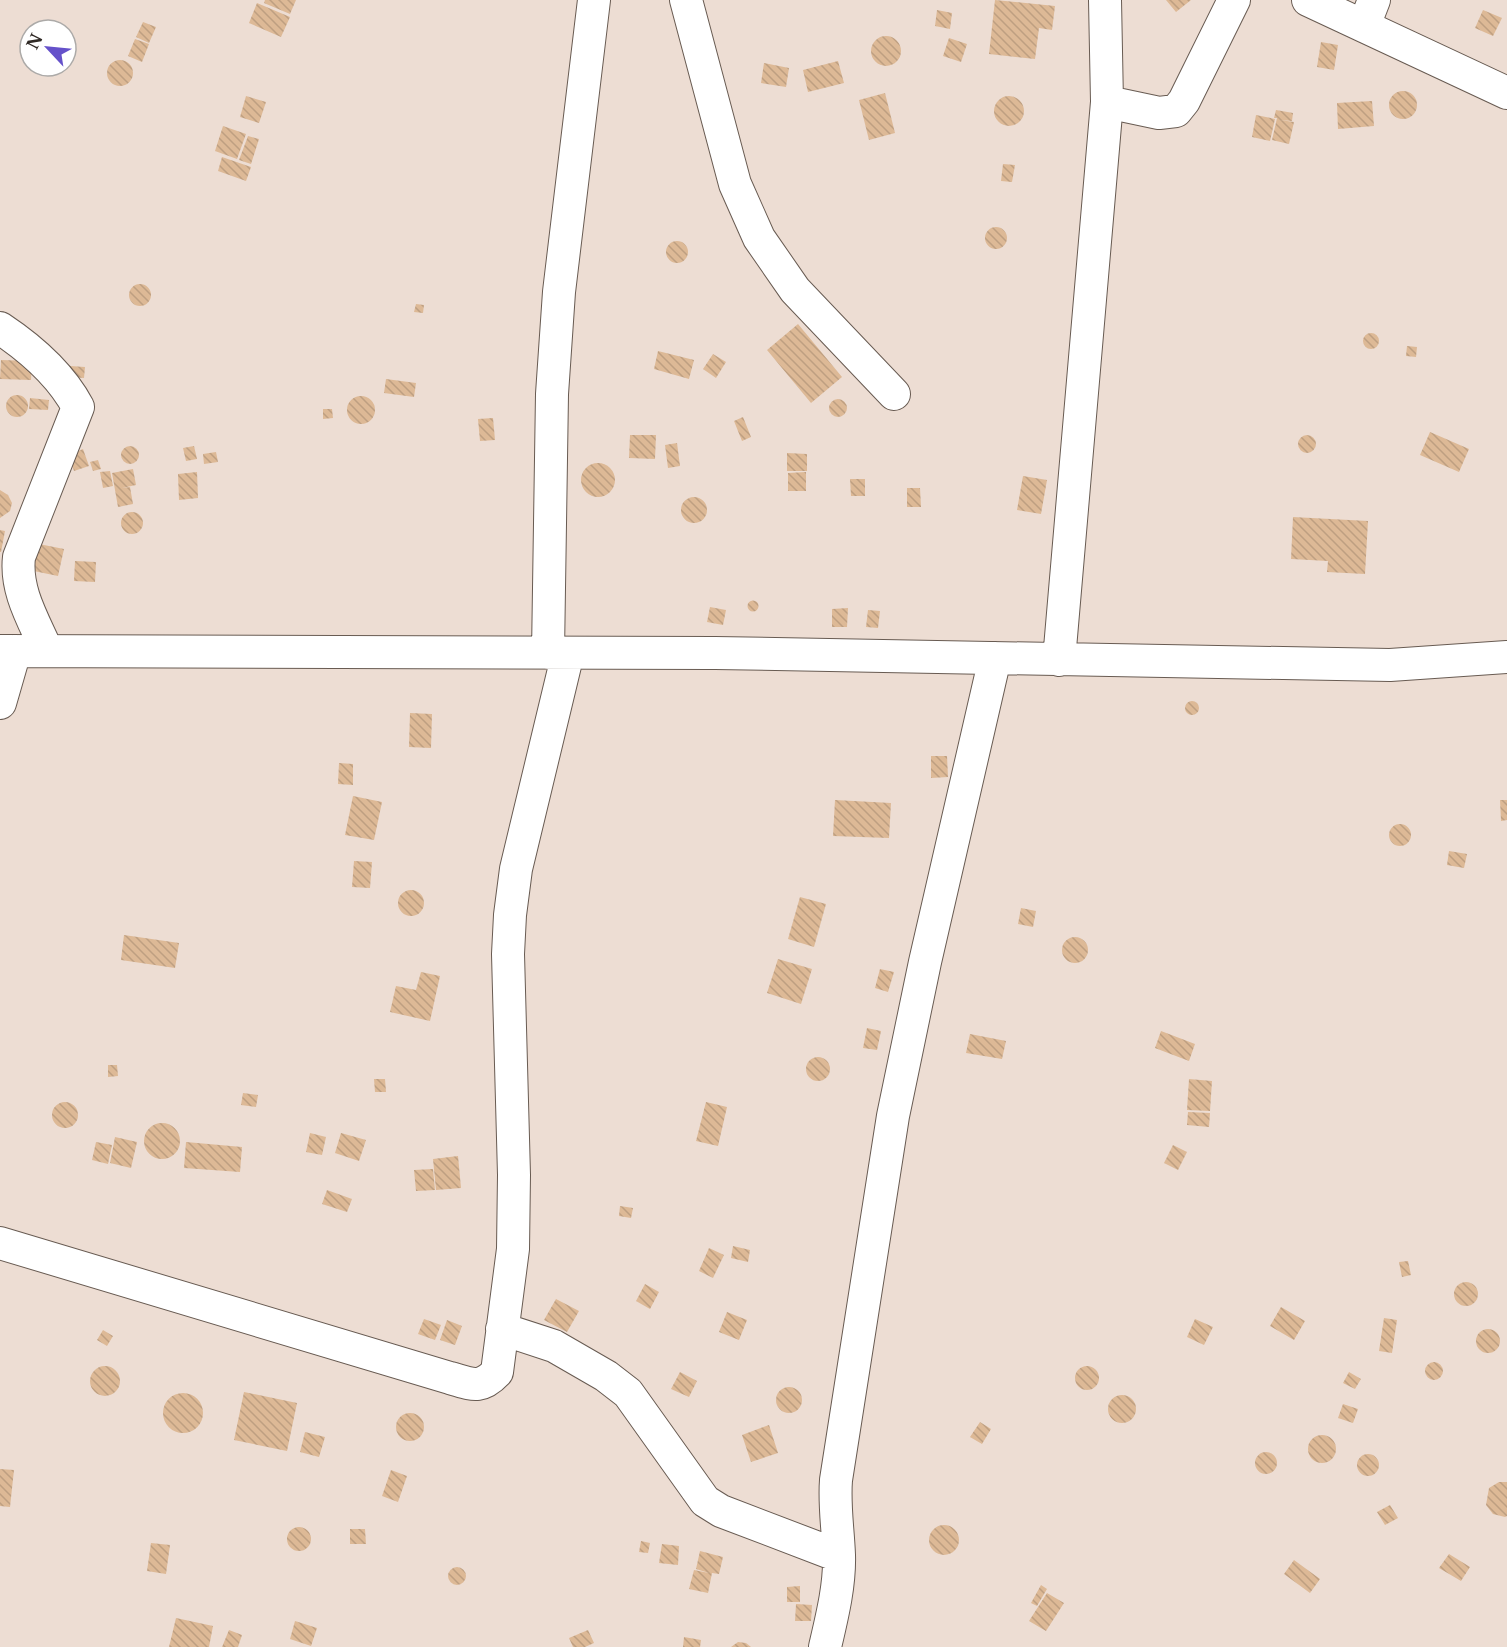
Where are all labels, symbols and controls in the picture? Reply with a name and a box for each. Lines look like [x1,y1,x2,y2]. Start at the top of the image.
north arrow [18,18,78,78]
text: N [22,30,47,53]

